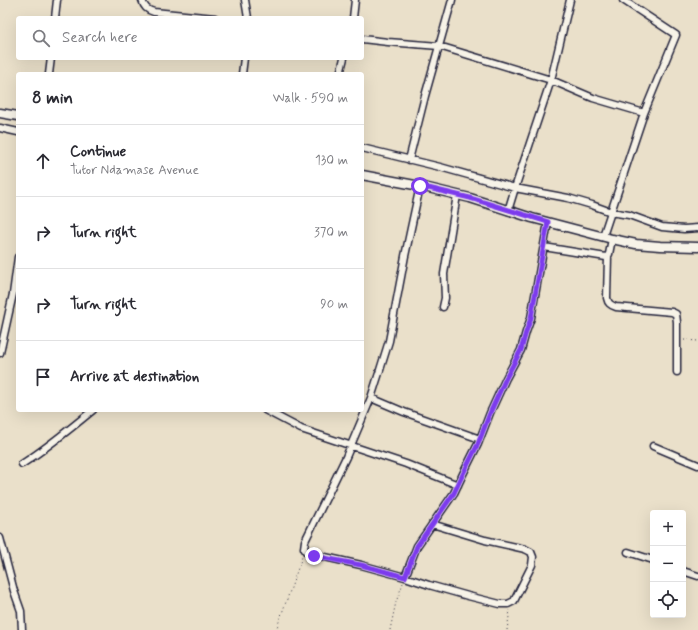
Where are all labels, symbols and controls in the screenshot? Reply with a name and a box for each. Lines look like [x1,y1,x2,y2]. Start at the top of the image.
search box [16,16,364,60]
icon: search [30,27,52,49]
text: Search here [62,28,138,48]
text: 8 min [32,87,73,109]
text: Walk · 590 m [273,90,348,107]
text: Continue [70,142,126,162]
icon: ahead [32,150,54,172]
text: 130 m [315,152,348,169]
text: Tutor Ndamase Avenue [70,162,199,179]
route start [411,177,429,195]
icon: right [32,222,54,244]
text: Turn right [70,223,137,243]
text: 370 m [314,224,348,241]
icon: right [32,294,54,316]
text: Turn right [70,295,137,315]
text: 90 m [320,296,348,313]
icon: arrive [32,366,54,388]
text: Arrive at destination [70,367,199,387]
map controls [650,510,686,618]
button: + [650,510,686,546]
button: − [650,546,686,582]
route end [305,547,323,565]
button: locate [650,582,686,618]

